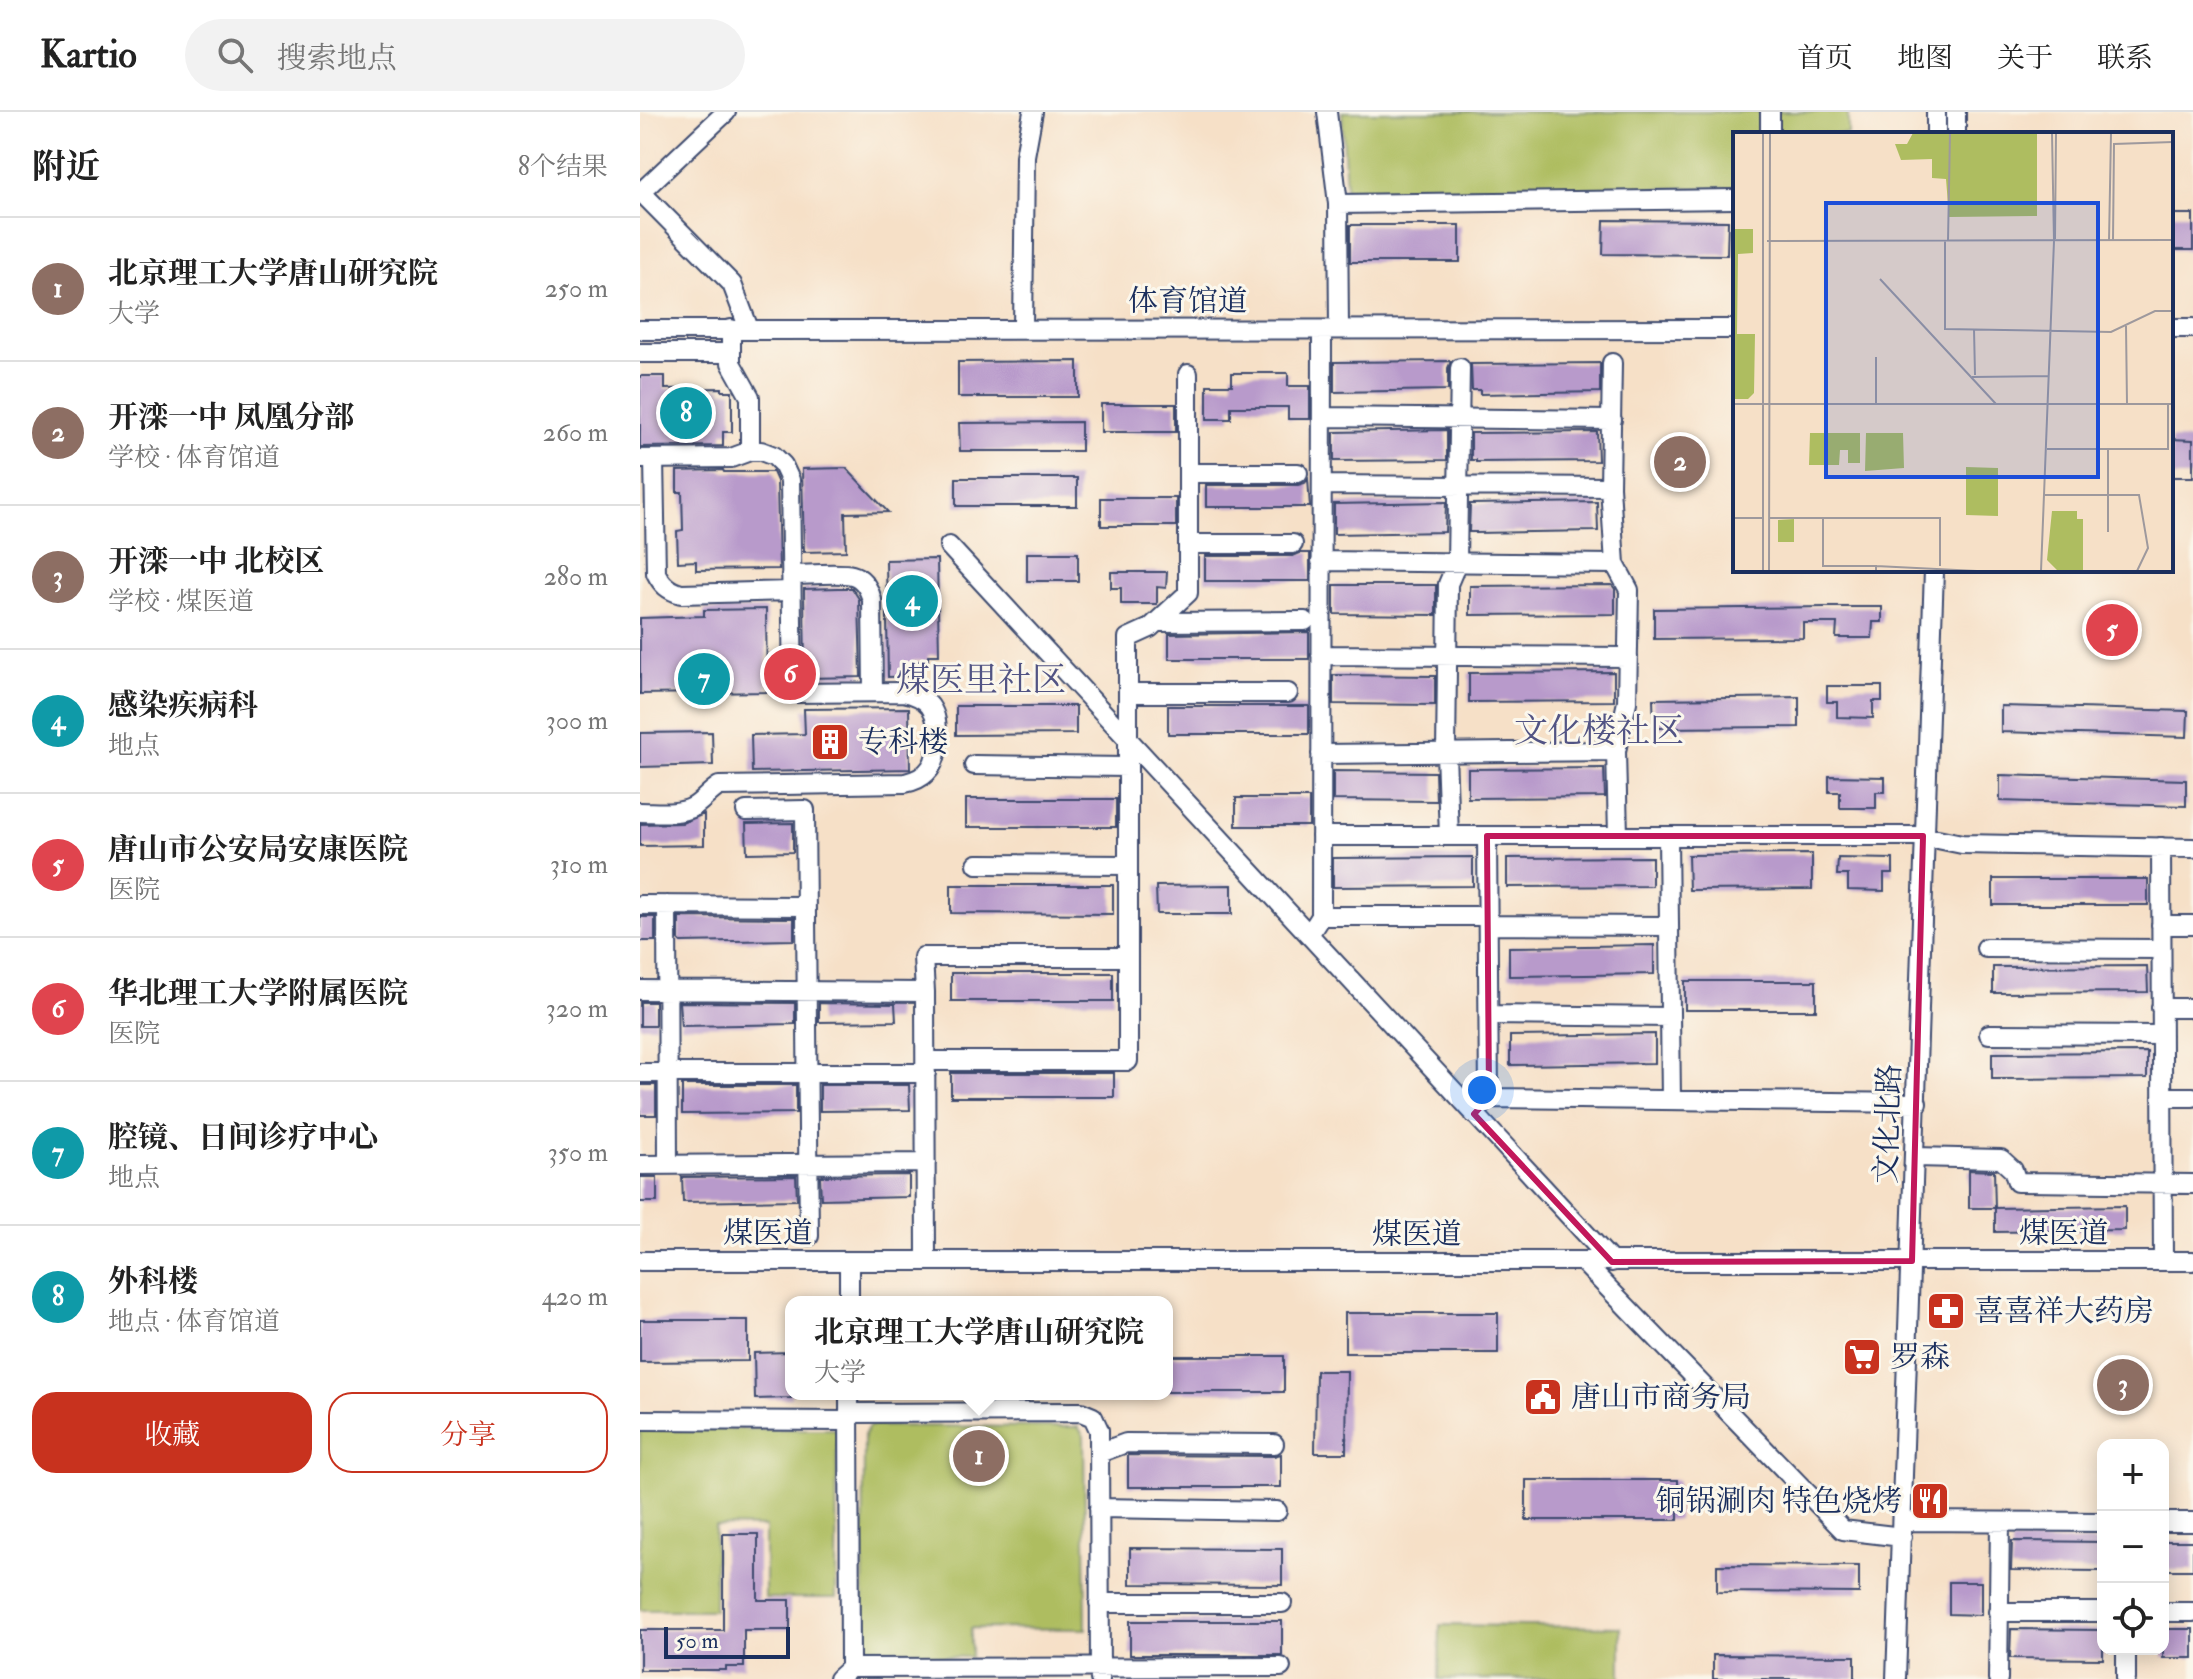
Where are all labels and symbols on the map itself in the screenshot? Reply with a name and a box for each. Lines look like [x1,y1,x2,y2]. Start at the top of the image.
inset map [1733,132,2173,572]
street label: 体育馆道 [1128,283,1248,320]
pin: 8 [660,383,712,443]
pin: 2 [1654,432,1706,492]
pin: 4 [886,571,938,631]
pin: 5 [2086,600,2138,660]
pin: 6 [764,644,816,704]
pin: 7 [678,649,730,709]
district label: 煤医里社区 [896,659,1066,702]
district label: 文化楼社区 [1514,710,1684,753]
building icon: 专科楼 [809,721,851,763]
place label: 专科楼 [858,724,948,761]
street label: 文化北路 [1867,1063,1909,1185]
your location [1462,1070,1502,1110]
street label: 煤医道 [723,1215,813,1252]
street label: 煤医道 [2019,1215,2109,1252]
street label: 煤医道 [1372,1216,1462,1253]
pharmacy icon: 喜喜祥大药房 [1925,1290,1967,1332]
place label: 喜喜祥大药房 [1974,1293,2154,1330]
supermarket icon: 罗森 [1841,1336,1883,1378]
place label: 罗森 [1890,1339,1950,1376]
pin: 3 [2097,1355,2149,1415]
public building icon: 唐山市商务局 [1522,1376,1564,1418]
place label: 唐山市商务局 [1571,1379,1751,1416]
pin: 1 [953,1426,1005,1486]
restaurant icon: 铜锅涮肉 特色烧烤 [1909,1480,1951,1522]
place label: 铜锅涮肉 特色烧烤 [1656,1483,1902,1520]
scale bar [664,1623,790,1659]

